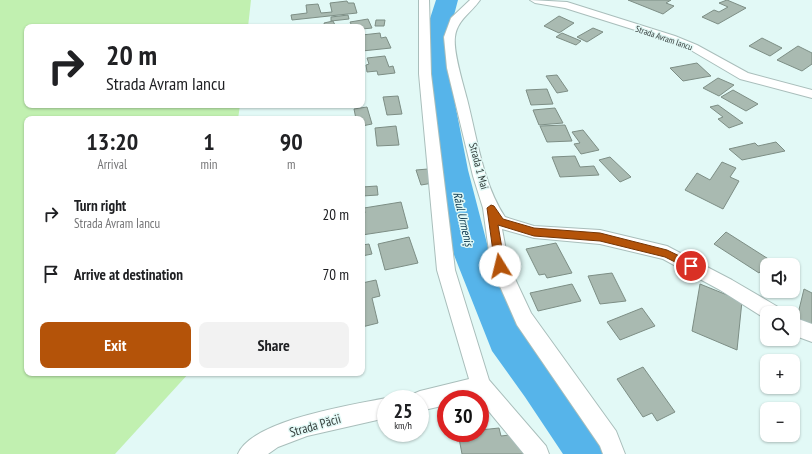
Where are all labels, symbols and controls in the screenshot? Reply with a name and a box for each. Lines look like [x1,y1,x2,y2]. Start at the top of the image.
street label: Strada Avram Iancu [634,23,694,52]
text: 20 m [106,36,157,73]
icon: right [40,40,92,92]
text: Strada Avram Iancu [106,72,225,95]
text: 13:20 [86,126,138,157]
text: 1 [203,126,215,157]
text: 90 [280,126,303,157]
street label: Strada 1 Mai [466,141,492,191]
text: Arrival [98,156,127,173]
text: min [200,156,217,173]
text: m [287,156,295,173]
water label: Râul Urmeniș [450,190,477,249]
text: Turn right [74,196,126,215]
icon: right [40,203,62,225]
text: 20 m [323,205,349,224]
text: Strada Avram Iancu [74,215,160,232]
position arrow [479,245,521,287]
pin [674,249,708,283]
icon: arrive [680,255,702,277]
map controls [760,258,800,442]
button: sound [760,258,800,298]
icon: arrive [40,263,62,285]
text: Arrive at destination [74,265,183,284]
text: 70 m [323,265,349,284]
button: search [760,306,800,346]
button: Exit [40,322,191,368]
button: Share [199,322,349,368]
button: + [760,354,800,394]
speed limit sign: 30 [437,390,489,442]
text: 25 [393,398,413,424]
button: − [760,402,800,442]
street label: Strada Păcii [287,410,343,441]
text: km/h [394,419,412,432]

